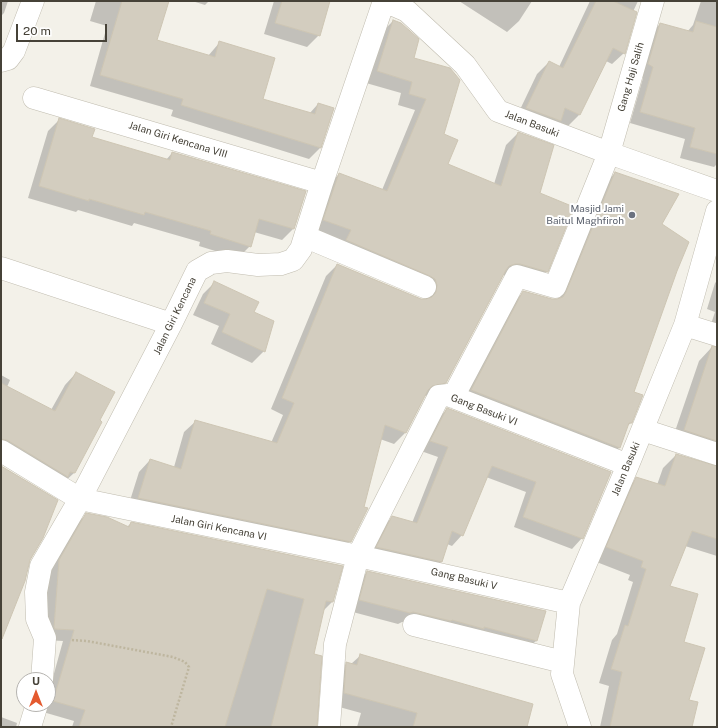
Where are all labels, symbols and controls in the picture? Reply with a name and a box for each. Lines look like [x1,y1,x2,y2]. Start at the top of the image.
scale bar [18,16,109,42]
text: 20 m [23,24,51,38]
street label: Gang Haji Salih [615,41,647,113]
street label: Jalan Basuki [503,108,561,140]
street label: Jalan Giri Kencana VIII [127,119,229,161]
place label: Masjid Jami Baitul Maghfiroh [546,203,624,226]
marker: Masjid Jami Baitul Maghfiroh [627,210,637,220]
street label: Jalan Giri Kencana [151,275,199,357]
street label: Gang Basuki VI [449,392,519,428]
street label: Jalan Basuki [609,440,643,498]
street label: Jalan Giri Kencana VI [170,513,268,543]
street label: Gang Basuki V [430,566,498,592]
north arrow [16,672,56,712]
text: U [32,675,40,687]

